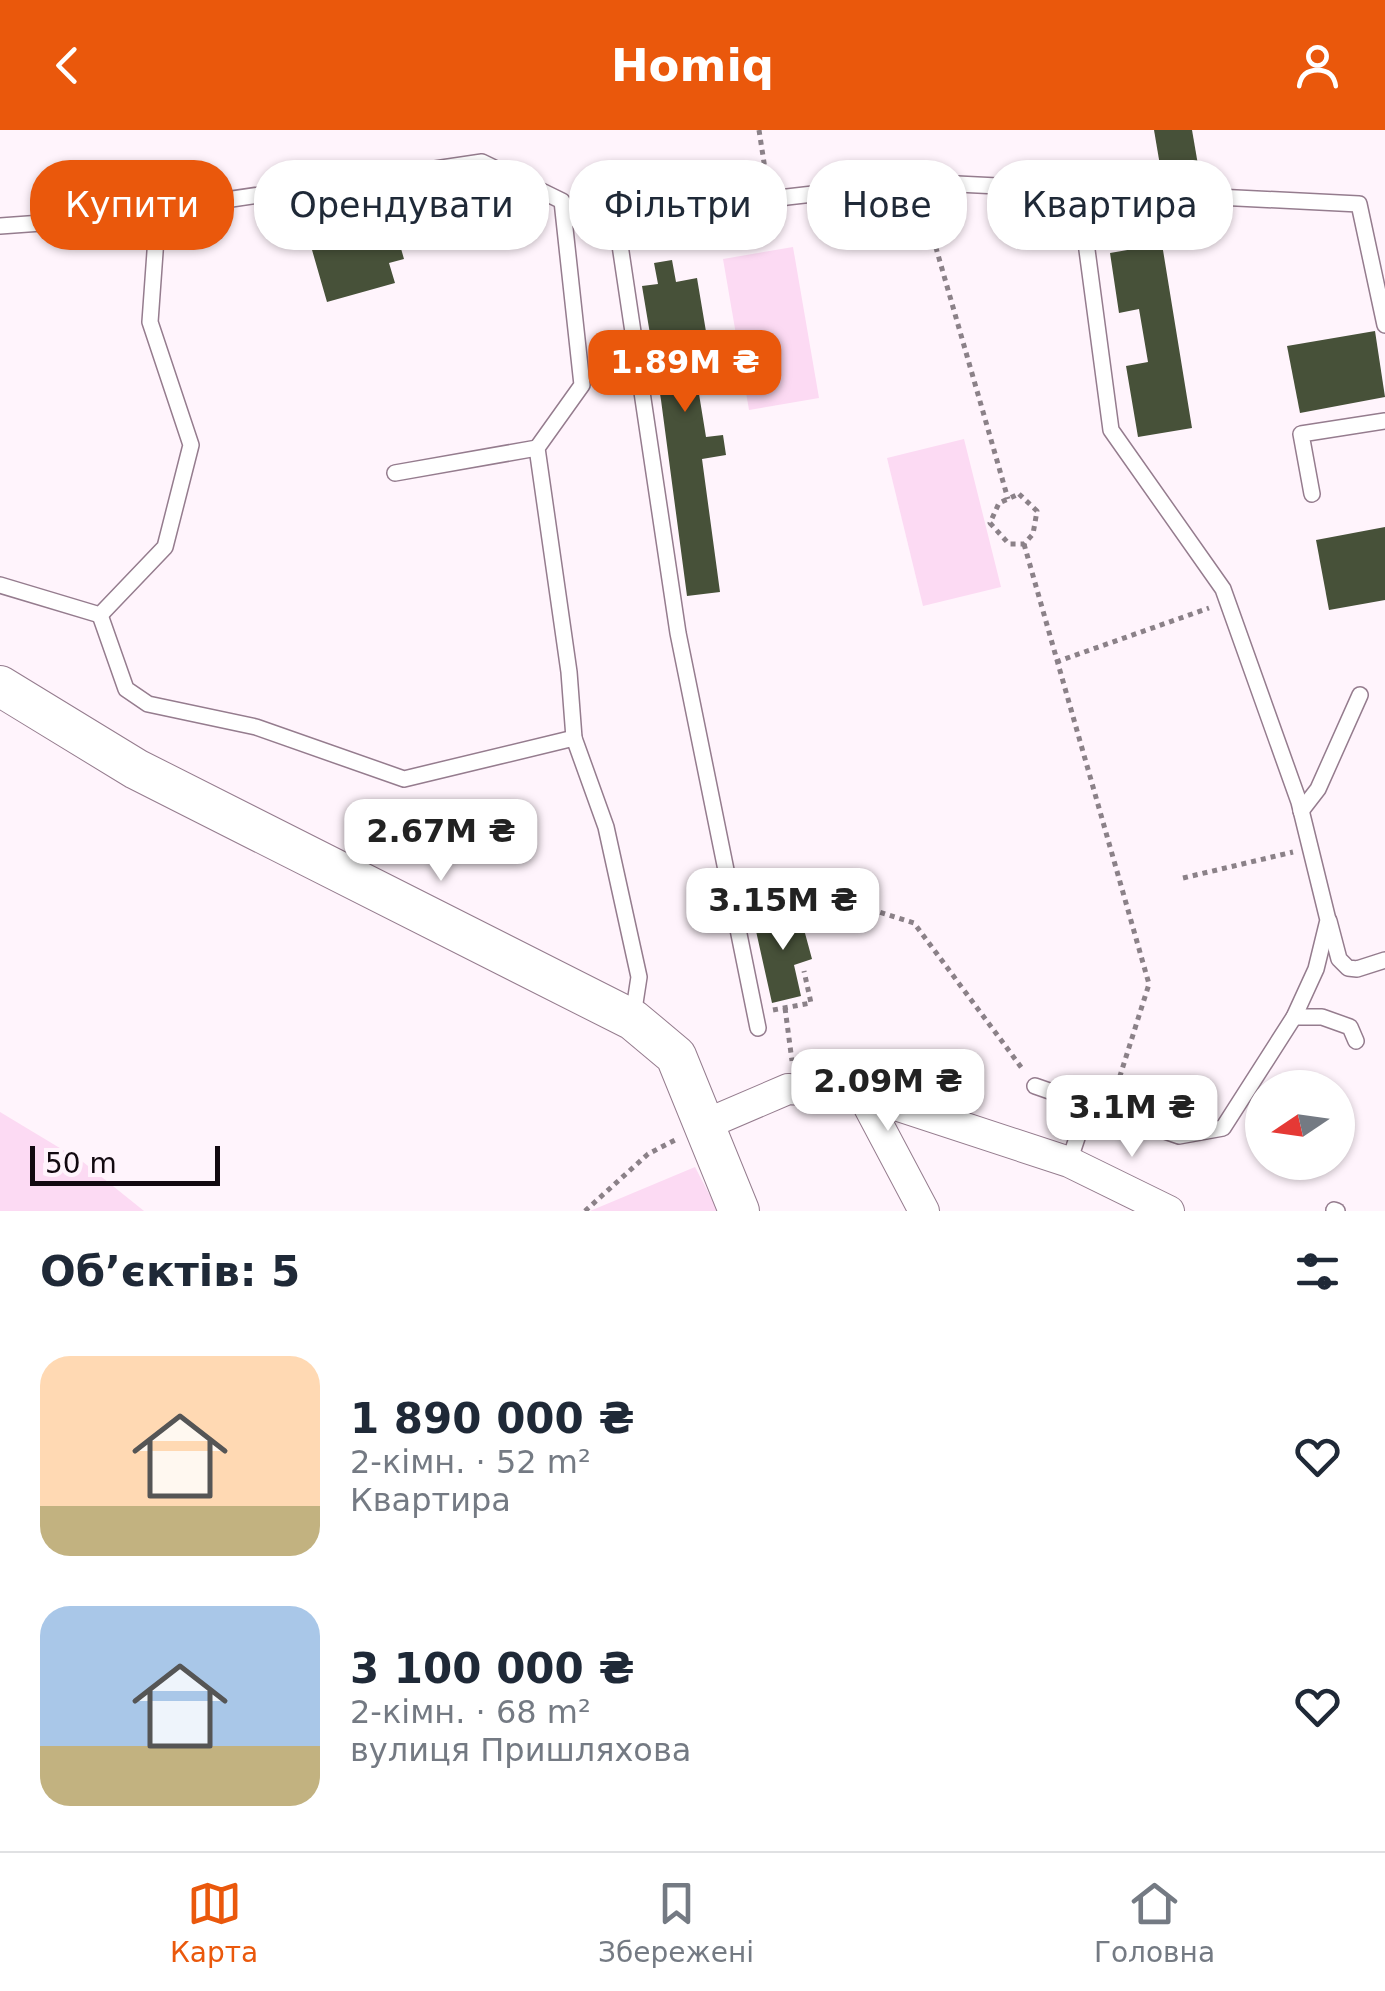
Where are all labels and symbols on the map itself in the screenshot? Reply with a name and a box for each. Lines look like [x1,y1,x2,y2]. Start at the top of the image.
pin: 1.89M ₴ [593,330,777,415]
pin: 2.67M ₴ [349,799,533,884]
pin: 3.15M ₴ [691,868,875,953]
pin: 2.09M ₴ [796,1049,980,1134]
north arrow [1245,1070,1355,1180]
pin: 3.1M ₴ [1051,1075,1213,1160]
scale bar [30,1141,220,1186]

